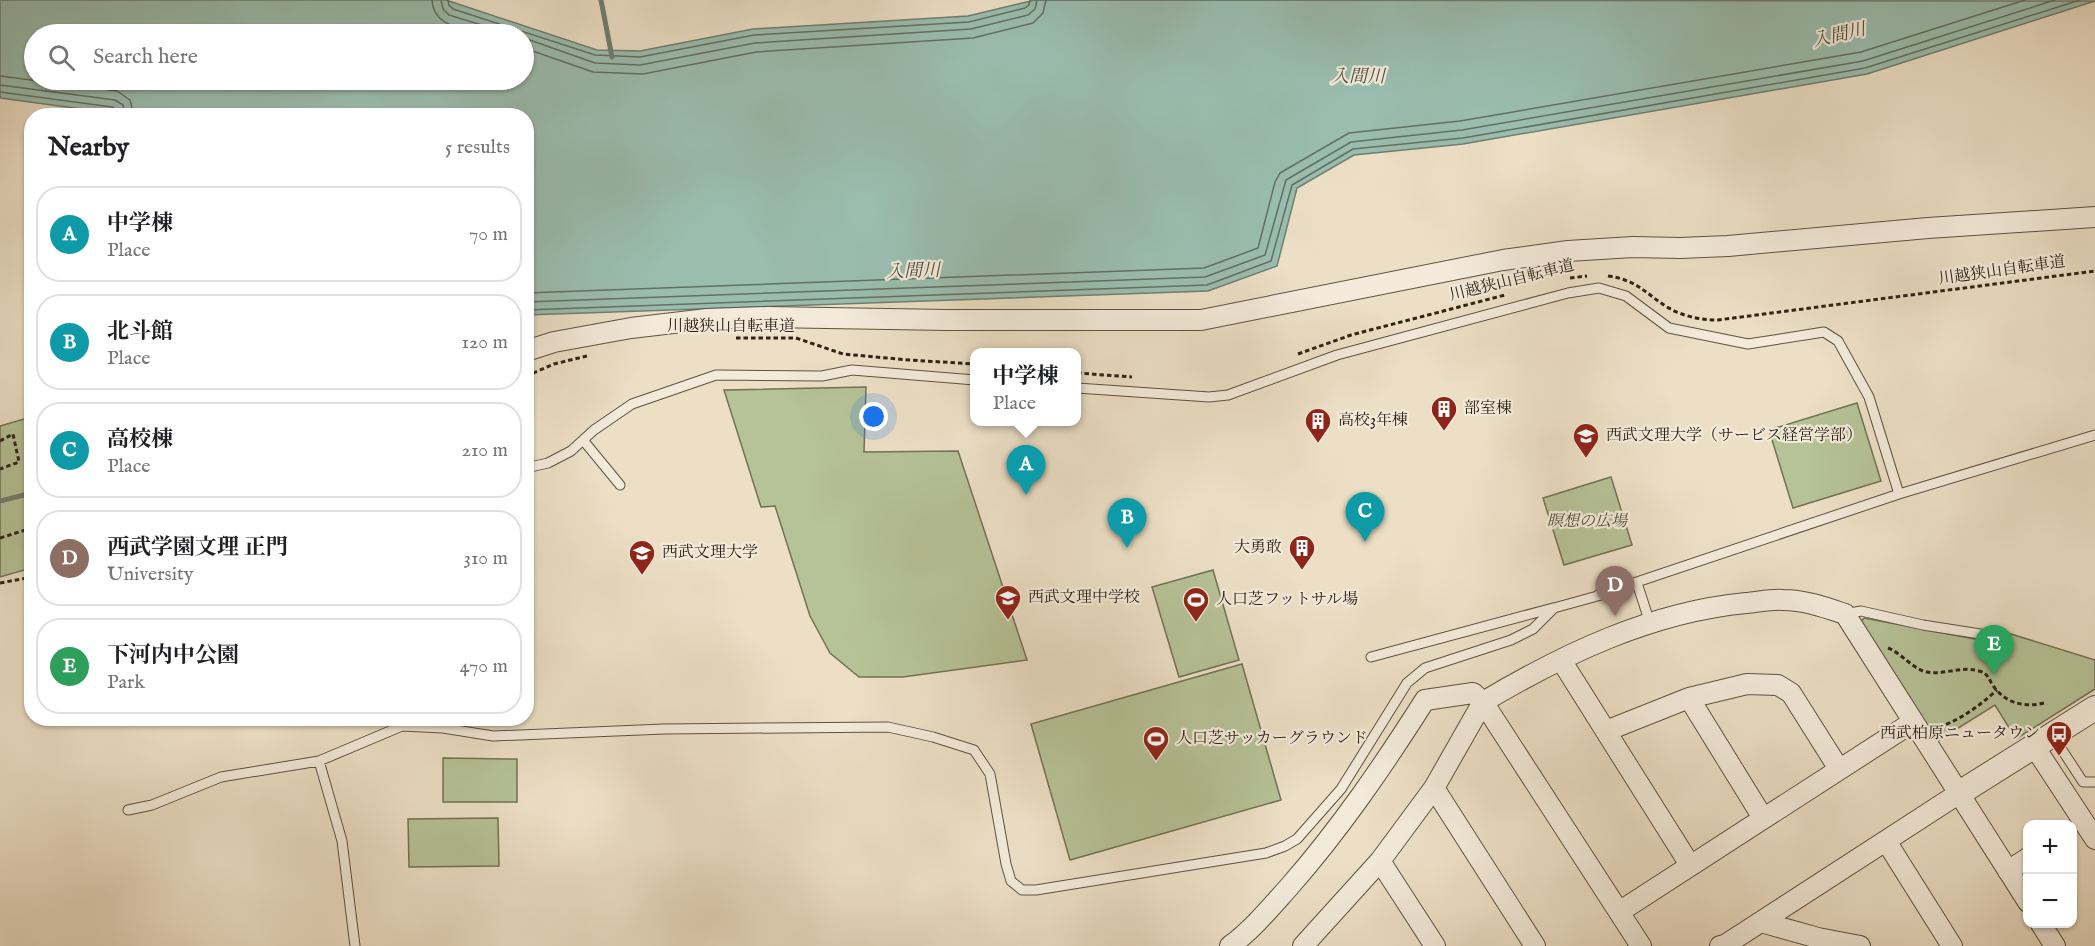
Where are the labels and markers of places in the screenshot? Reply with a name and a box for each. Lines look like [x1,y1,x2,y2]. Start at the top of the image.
building icon: 部室棟 [1429,394,1459,432]
place label: 部室棟 [1464,399,1512,419]
building icon: 高校3年棟 [1303,406,1333,444]
place label: 高校3年棟 [1338,411,1408,431]
school or university icon: 西武文理大学（サービス経営学部） [1571,421,1601,459]
place label: 西武文理大学（サービス経営学部） [1606,426,1862,446]
pin: A [1006,446,1046,495]
pin: C [1346,492,1384,542]
pin: B [1108,498,1146,548]
building icon: 大勇敢 [1287,533,1317,571]
school or university icon: 西武文理大学 [627,538,657,576]
place label: 大勇敢 [1234,538,1282,558]
place label: 西武文理大学 [662,543,758,563]
pin: D [1596,566,1634,616]
school or university icon: 西武文理中学校 [993,583,1023,621]
sports icon: 人口芝フットサル場 [1181,585,1211,623]
place label: 西武文理中学校 [1028,588,1140,608]
place label: 人口芝フットサル場 [1216,590,1358,610]
pin: E [1974,626,2014,675]
bus stop icon: 西武柏原ニュータウン [2044,719,2074,757]
sports icon: 人口芝サッカーグラウンド [1141,724,1171,762]
place label: 西武柏原ニュータウン [1880,724,2040,744]
place label: 人口芝サッカーグラウンド [1176,729,1368,749]

